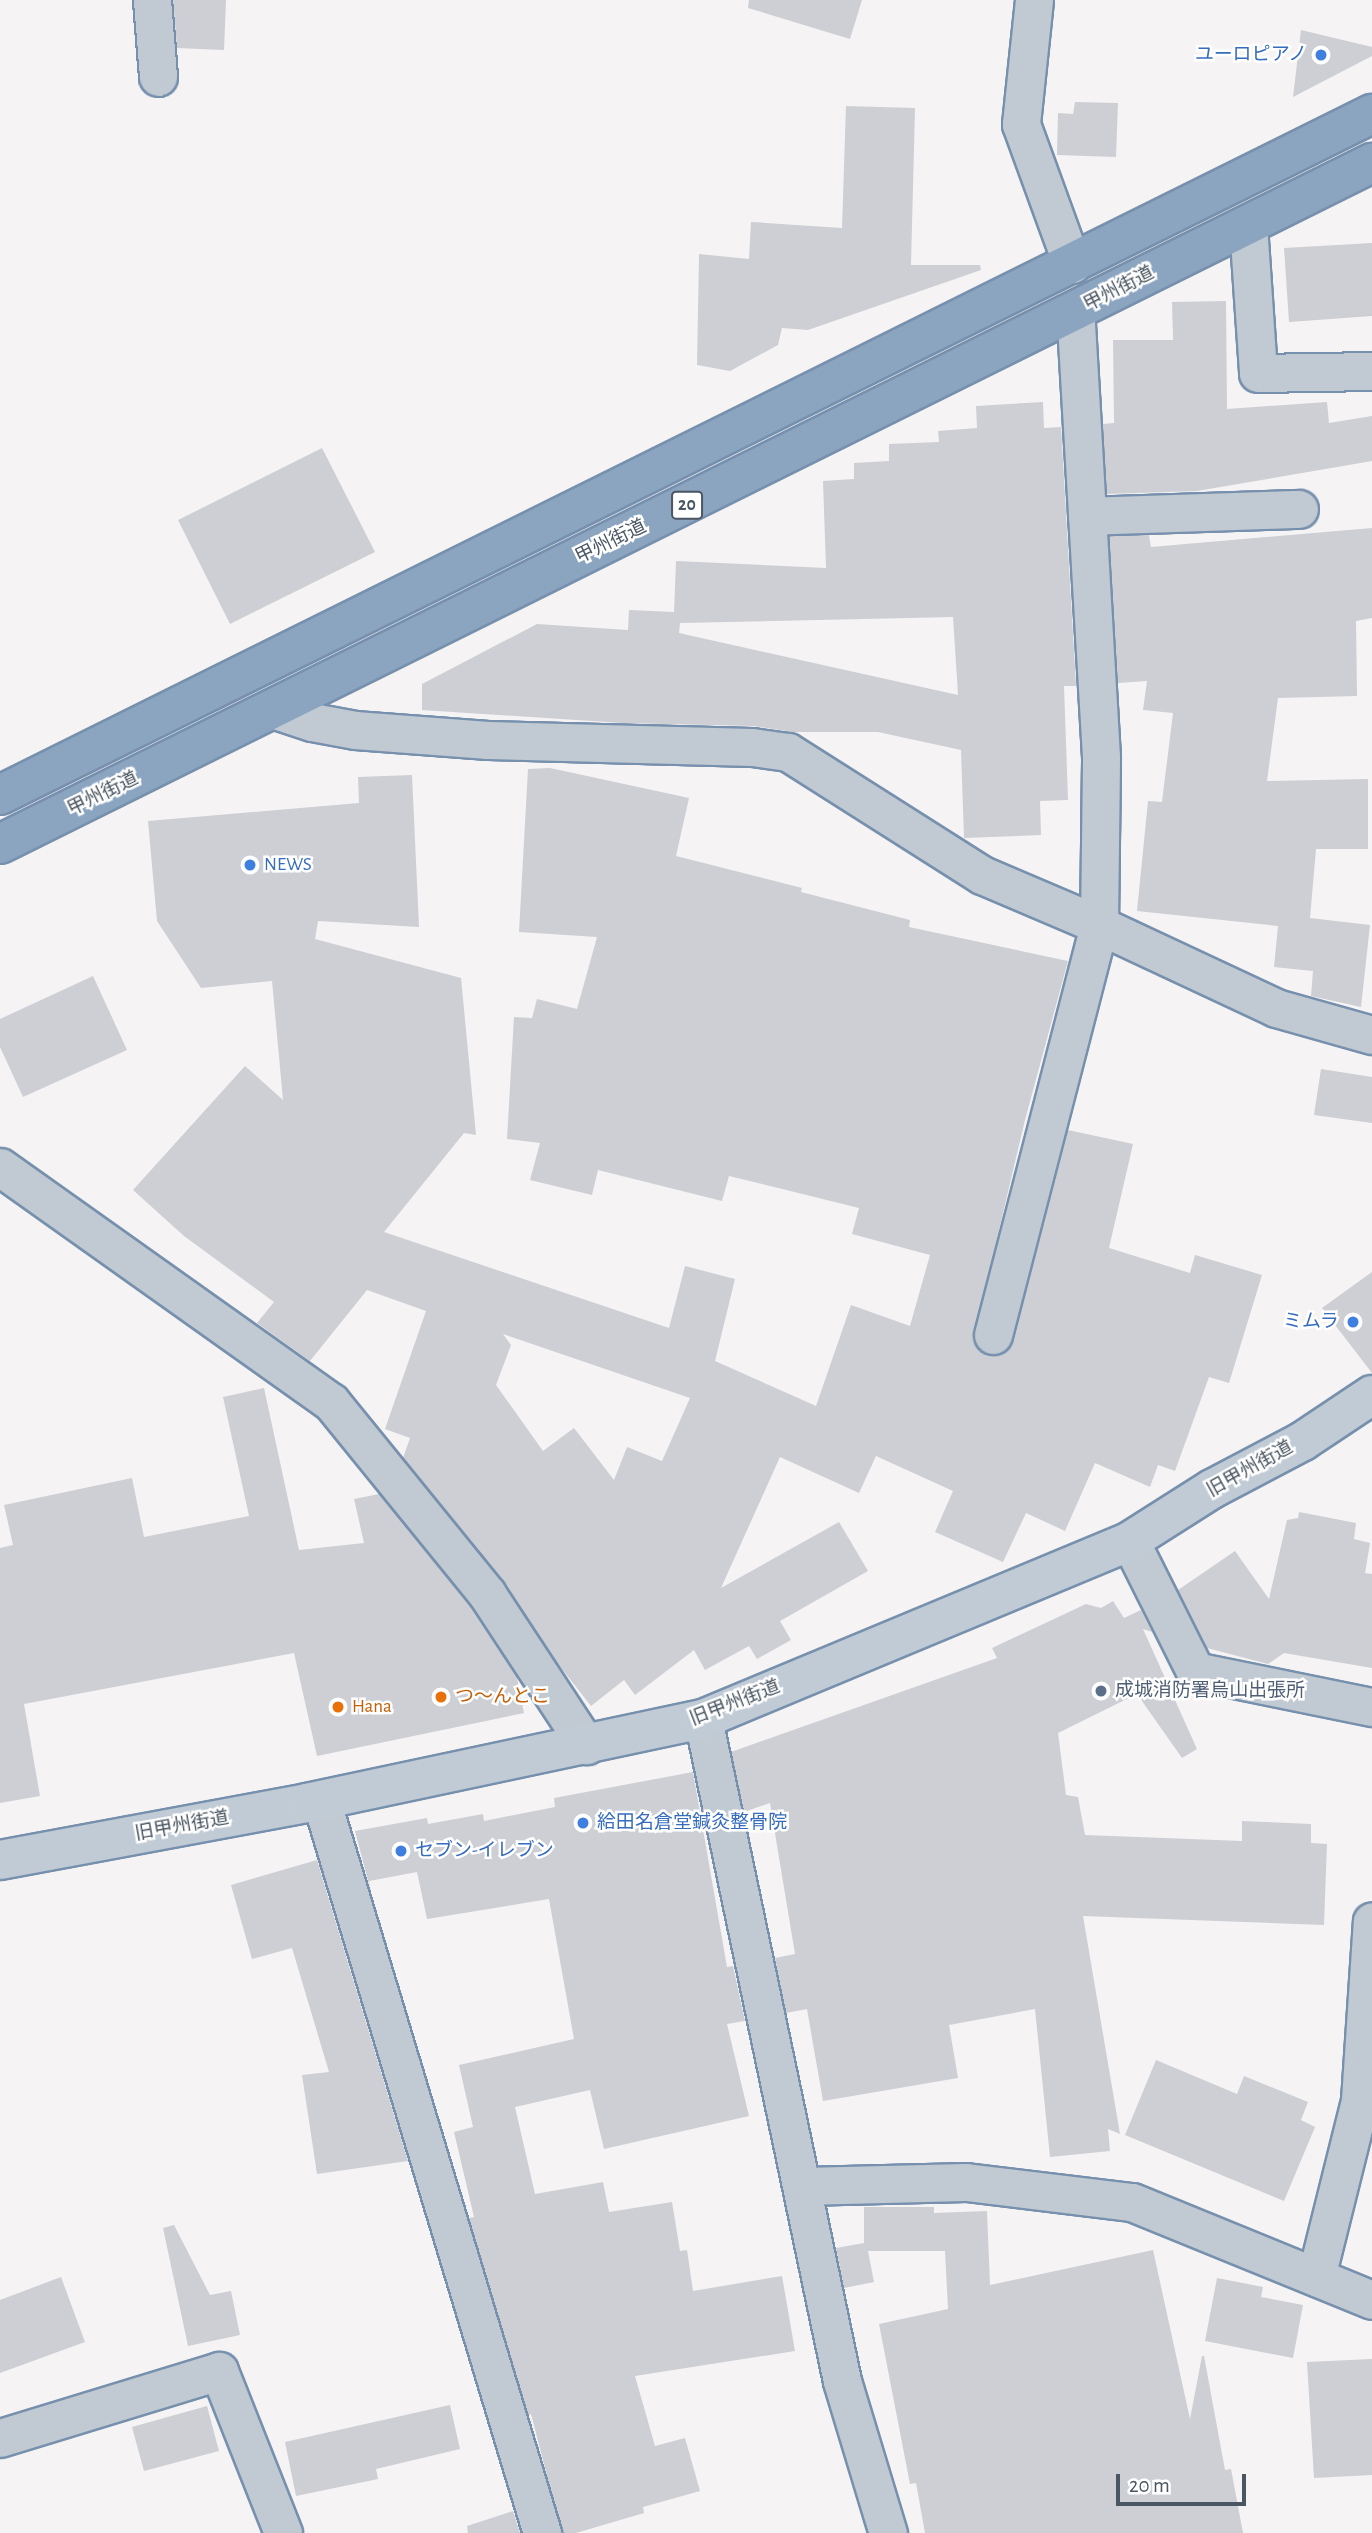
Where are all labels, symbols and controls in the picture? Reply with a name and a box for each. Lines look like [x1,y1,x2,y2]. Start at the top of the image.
place label: ユーロピアノ [1193,44,1307,66]
marker: ユーロピアノ [1313,47,1329,63]
street label: 甲州街道 [1080,262,1158,316]
road number: 20 [670,490,704,520]
street label: 甲州街道 [572,515,650,569]
street label: 甲州街道 [64,767,142,821]
place label: NEWS [264,854,312,876]
marker: NEWS [242,857,258,873]
place label: ミムラ [1282,1311,1339,1333]
marker: ミムラ [1345,1314,1361,1330]
street label: 旧甲州街道 [1203,1436,1297,1502]
street label: 旧甲州街道 [687,1675,783,1731]
place label: 成城消防署烏山出張所 [1115,1680,1305,1702]
marker: 成城消防署烏山出張所 [1093,1683,1109,1699]
place label: つ～んとこ [455,1686,550,1708]
marker: つ～んとこ [433,1689,449,1705]
place label: Hana [352,1696,392,1718]
marker: Hana [330,1699,346,1715]
street label: 旧甲州街道 [133,1807,231,1845]
place label: 給田名倉堂鍼灸整骨院 [597,1812,787,1834]
marker: 給田名倉堂鍼灸整骨院 [575,1815,591,1831]
place label: セブン-イレブン [415,1840,554,1862]
marker: セブン-イレブン [393,1843,409,1859]
scale bar [1120,2460,1250,2504]
text: 20 m [1129,2475,1170,2496]

